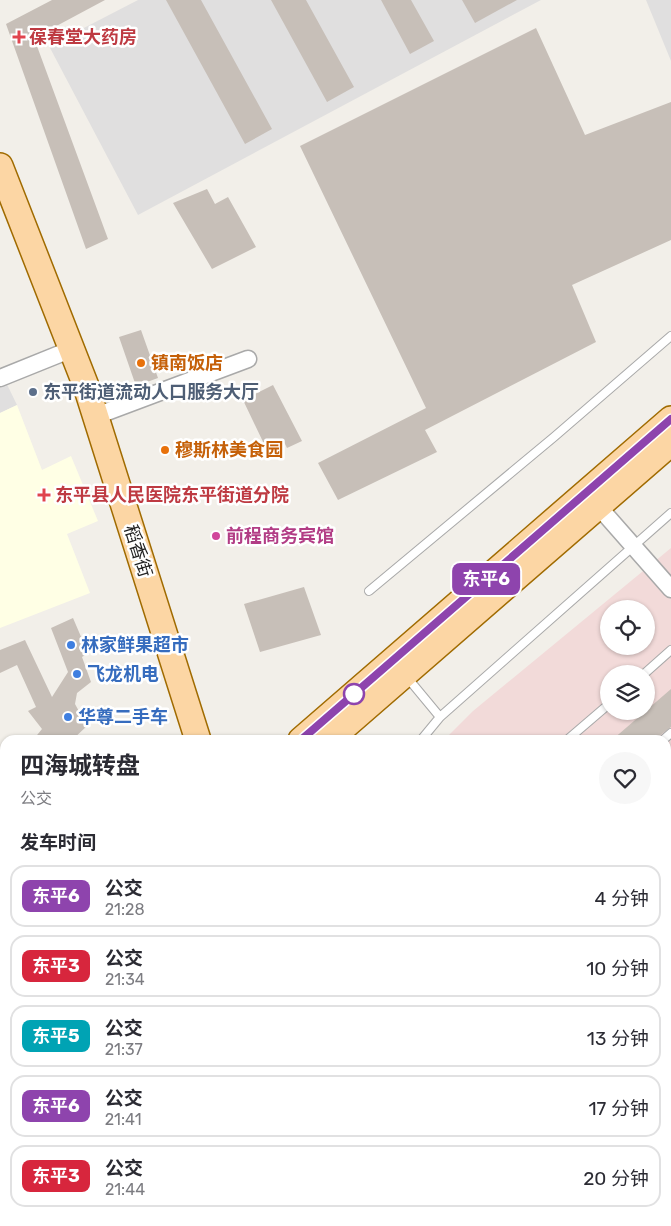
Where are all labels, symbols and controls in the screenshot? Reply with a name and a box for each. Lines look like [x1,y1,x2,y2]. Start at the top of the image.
place label: 葆春堂大药房 [29,26,137,48]
marker: 葆春堂大药房 [13,31,25,43]
place label: 镇南饭店 [151,352,223,374]
marker: 镇南饭店 [135,357,147,369]
place label: 东平街道流动人口服务大厅 [43,381,259,403]
marker: 东平街道流动人口服务大厅 [27,386,39,398]
place label: 穆斯林美食园 [175,439,283,461]
marker: 穆斯林美食园 [159,444,171,456]
place label: 东平县人民医院东平街道分院 [55,484,289,506]
marker: 东平县人民医院东平街道分院 [37,488,51,502]
street label: 稻香街 [120,522,156,580]
place label: 前程商务宾馆 [226,525,334,547]
marker: 前程商务宾馆 [210,530,222,542]
line badge: 东平6 [457,563,515,595]
text: 东平6 [462,568,510,590]
map controls [600,600,655,720]
button: locate [600,600,655,655]
place label: 林家鲜果超市 [81,634,189,656]
marker: 林家鲜果超市 [65,639,77,651]
place label: 飞龙机电 [87,663,159,685]
button: layers [600,665,655,720]
marker: 飞龙机电 [71,668,83,680]
unlabelled marker [343,683,365,705]
place label: 华尊二手车 [78,706,168,728]
marker: 华尊二手车 [62,711,74,723]
text: 四海城转盘 [20,752,140,780]
button: heart [599,752,651,804]
text: 公交 [20,789,52,808]
text: 发车时间 [20,831,96,854]
text: 公交 [105,877,143,900]
text: 东平6 [32,885,80,907]
text: 4 分钟 [595,887,649,910]
text: 21:28 [105,900,145,919]
text: 公交 [105,947,143,970]
text: 东平3 [32,955,80,977]
text: 10 分钟 [586,957,649,980]
text: 21:34 [105,970,145,989]
text: 公交 [105,1017,143,1040]
text: 东平5 [32,1025,80,1047]
text: 13 分钟 [587,1027,649,1050]
text: 21:37 [105,1040,143,1059]
text: 公交 [105,1087,143,1110]
text: 东平6 [32,1095,80,1117]
text: 17 分钟 [588,1097,649,1120]
text: 21:41 [105,1110,142,1129]
text: 公交 [105,1157,143,1180]
text: 东平3 [32,1165,80,1187]
text: 20 分钟 [583,1167,649,1190]
text: 21:44 [105,1180,145,1199]

